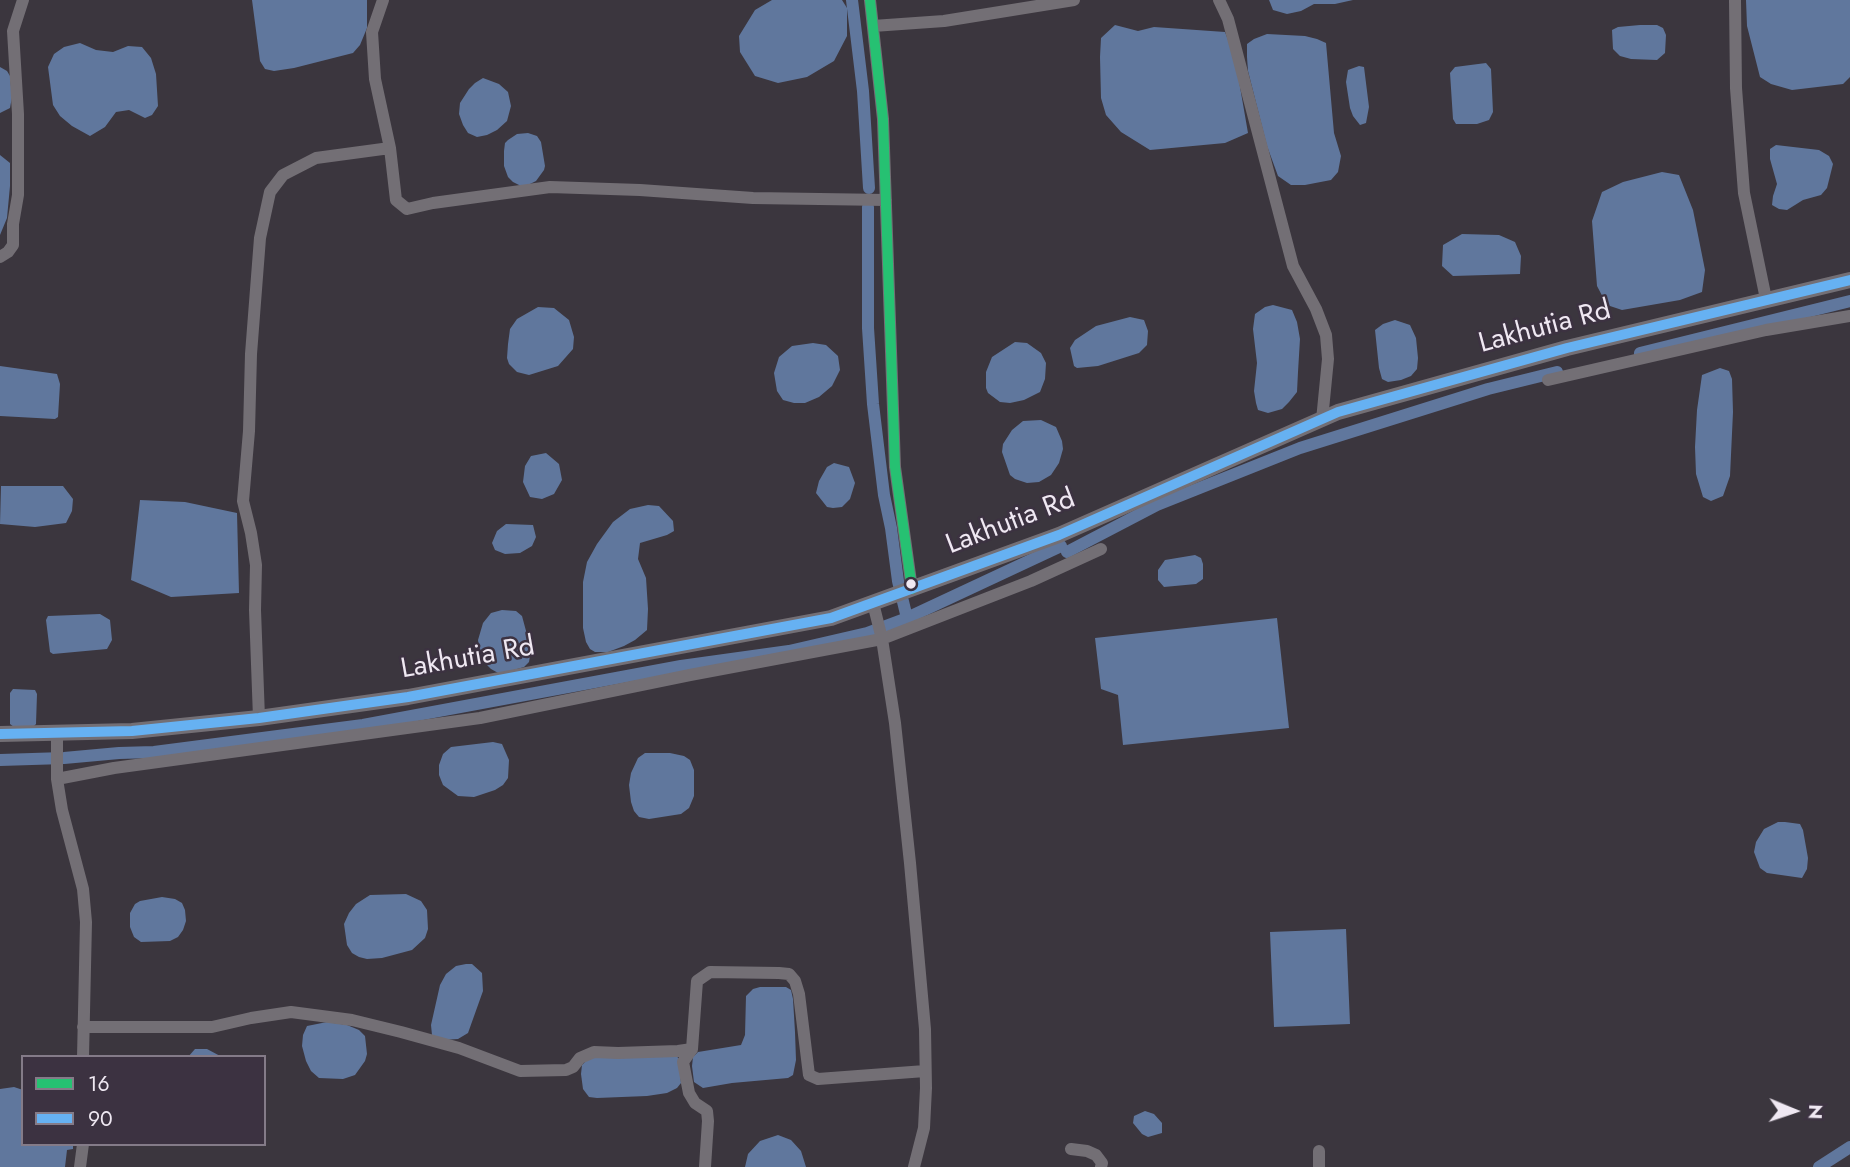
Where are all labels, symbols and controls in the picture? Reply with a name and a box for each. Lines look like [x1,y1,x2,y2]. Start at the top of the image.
street label: Lakhutia Rd [1475,294,1615,362]
street label: Lakhutia Rd [942,483,1080,563]
unlabelled marker [904,577,918,591]
street label: Lakhutia Rd [398,631,538,687]
legend [21,1055,266,1146]
text: 16 [88,1069,110,1099]
north arrow [1759,1076,1829,1146]
text: 90 [88,1104,113,1134]
text: N [1802,1104,1829,1120]

